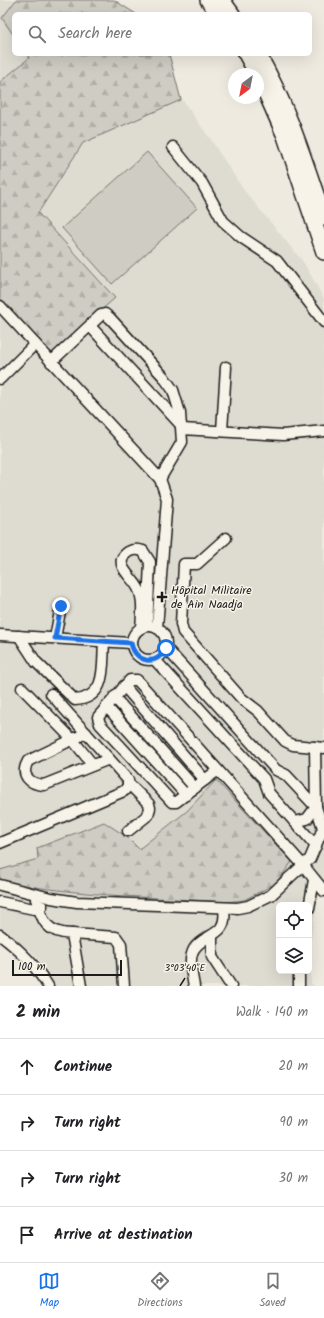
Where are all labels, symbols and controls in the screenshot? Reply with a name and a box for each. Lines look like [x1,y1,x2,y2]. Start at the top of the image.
search box [12,12,312,56]
text: Search here [58,22,132,46]
icon: search [26,23,48,45]
north arrow [228,68,264,104]
place label: Hôpital Militaire de Ain Naadja [171,581,252,614]
marker: Hôpital Militaire de Ain Naadja [156,591,168,603]
route end [52,597,70,615]
route start [157,639,175,657]
map controls [276,902,312,974]
button: locate [276,902,312,938]
button: layers [276,938,312,974]
scale bar [12,958,122,977]
text: 100 m [18,958,46,976]
text: 3°03'40"E [165,960,207,976]
text: 2 min [16,999,60,1026]
text: Walk · 140 m [236,1002,308,1023]
text: Continue [54,1055,112,1079]
icon: ahead [16,1056,38,1078]
text: 20 m [278,1056,308,1077]
text: Turn right [54,1111,121,1135]
icon: right [16,1112,38,1134]
text: 90 m [280,1112,308,1133]
text: Turn right [54,1167,121,1191]
icon: right [16,1168,38,1190]
text: 30 m [279,1168,308,1189]
text: Arrive at destination [54,1223,193,1247]
icon: arrive [16,1224,38,1246]
tab: Map [38,1270,60,1312]
tab: Directions [137,1270,183,1312]
tab: Saved [260,1270,286,1312]

